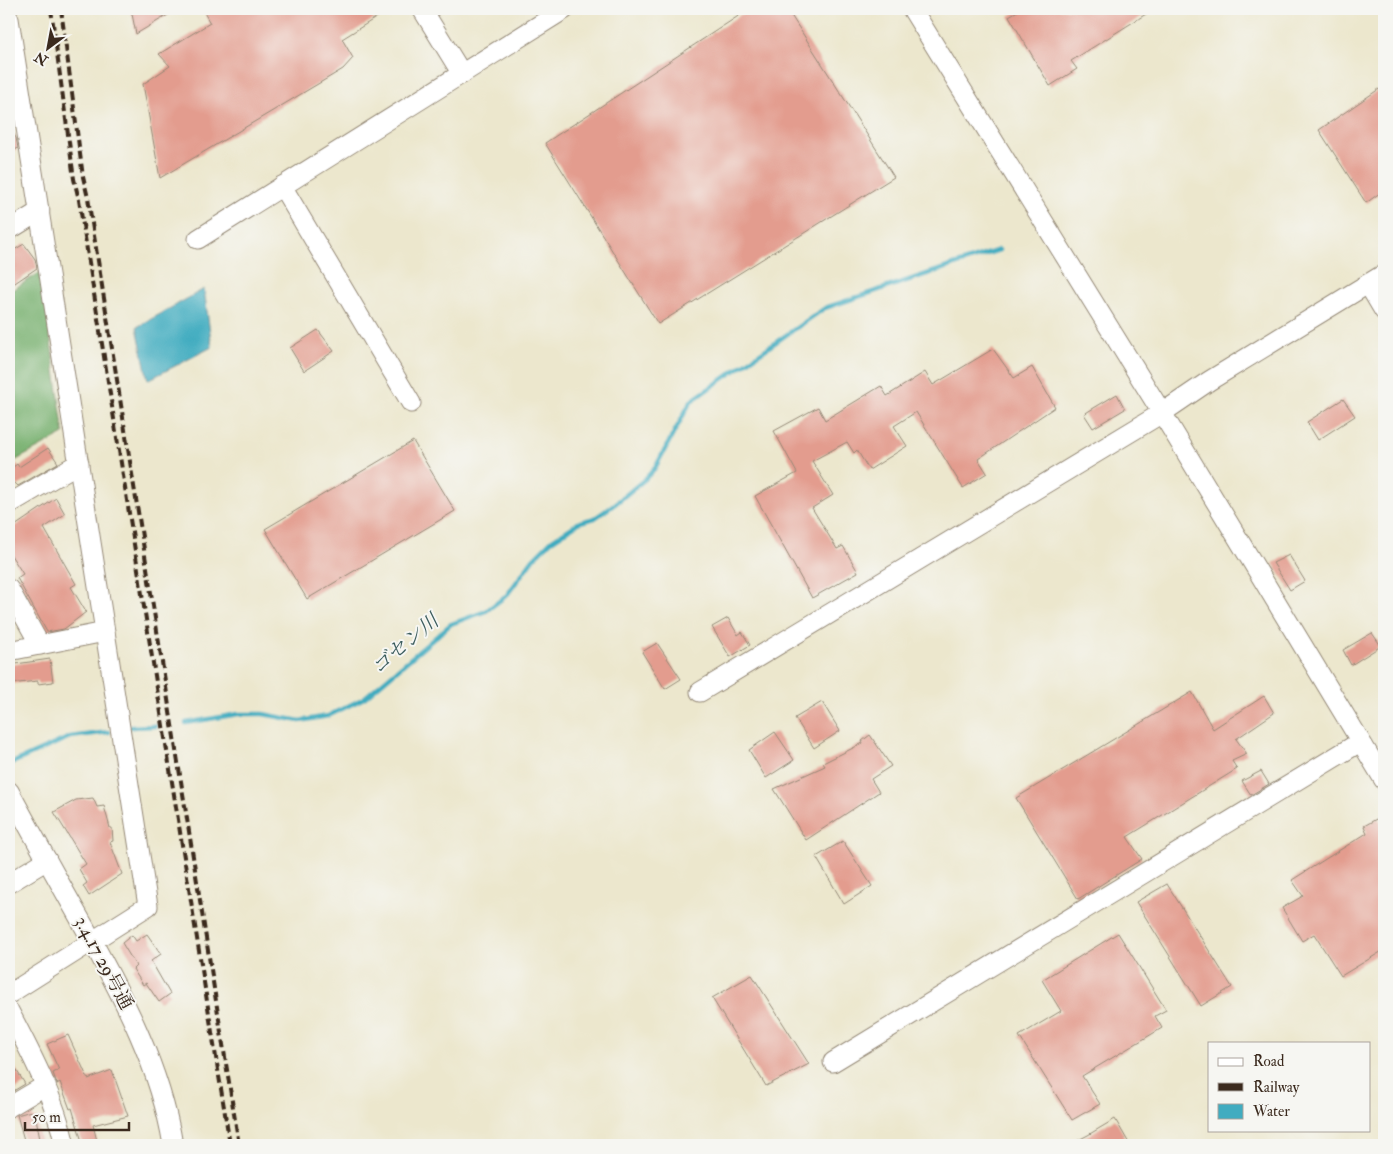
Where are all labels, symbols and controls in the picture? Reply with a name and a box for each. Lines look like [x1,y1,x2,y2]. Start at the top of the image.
north arrow [22,22,72,72]
text: N [31,48,52,70]
water label: ゴセン川 [366,607,445,679]
street label: 3.4.17 29号通 [69,912,139,1014]
legend [1208,1042,1370,1132]
text: Road [1253,1052,1285,1071]
text: Railway [1253,1078,1300,1097]
scale bar [25,1099,129,1131]
text: Water [1252,1102,1290,1121]
text: 50 m [32,1108,61,1127]

